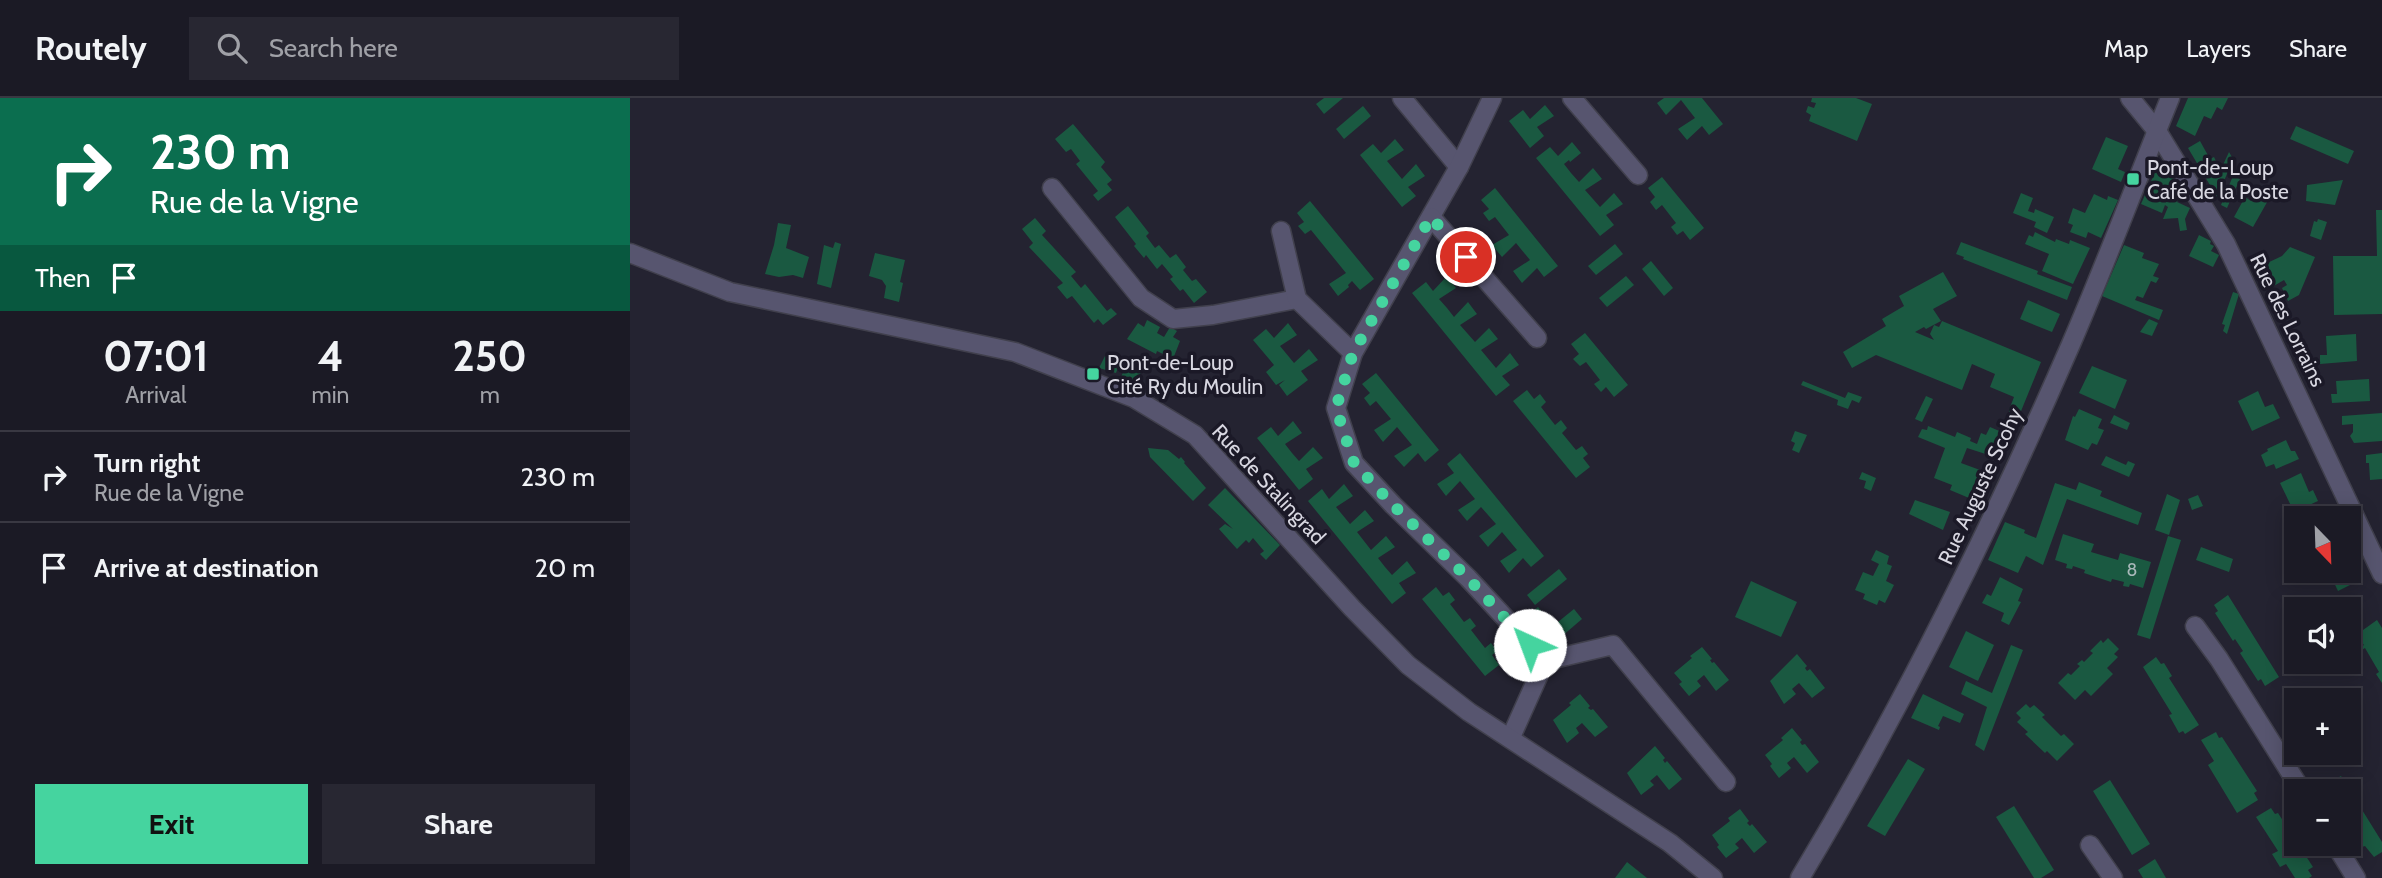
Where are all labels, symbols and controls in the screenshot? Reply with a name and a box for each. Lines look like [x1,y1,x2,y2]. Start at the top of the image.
search box [189,17,679,80]
text: Routely [35,28,147,68]
icon: search [213,29,251,67]
text: Search here [269,32,398,64]
text: Map [2104,34,2148,63]
text: Layers [2186,34,2251,63]
text: Share [2289,34,2347,63]
text: 230 m [150,122,291,181]
icon: right [35,126,126,217]
place label: Pont-de-Loup Café de la Poste [2147,155,2289,204]
marker: Pont-de-Loup Café de la Poste [2125,171,2141,187]
text: Rue de la Vigne [150,182,359,221]
pin [1436,227,1496,287]
icon: arrive [1447,238,1485,276]
street label: Rue des Lorrains [2245,250,2331,391]
icon: arrive [105,259,143,297]
text: Then [35,262,91,294]
text: 07:01 [103,330,209,382]
text: 4 [317,330,344,382]
text: 250 [453,330,527,382]
place label: Pont-de-Loup Cité Ry du Moulin [1107,350,1263,399]
marker: Pont-de-Loup Cité Ry du Moulin [1085,366,1101,382]
text: Arrival [125,381,186,409]
text: min [312,381,349,409]
text: m [480,381,500,409]
street label: Rue Auguste Scohy [1933,403,2027,568]
street label: Rue de Stalingrad [1207,419,1331,549]
text: Turn right [94,447,200,479]
icon: right [35,458,73,496]
text: 230 m [521,461,595,493]
text: Rue de la Vigne [94,479,244,507]
north arrow [2284,506,2361,583]
map controls [2284,506,2361,856]
icon: arrive [35,549,73,587]
text: Arrive at destination [94,552,319,584]
text: 20 m [535,552,595,584]
house number: 8 [2127,559,2137,581]
button: sound [2284,597,2361,674]
position arrow [1493,608,1567,682]
button: + [2284,688,2361,765]
button: − [2284,779,2361,856]
button: Exit [35,784,308,864]
button: Share [322,784,595,864]

